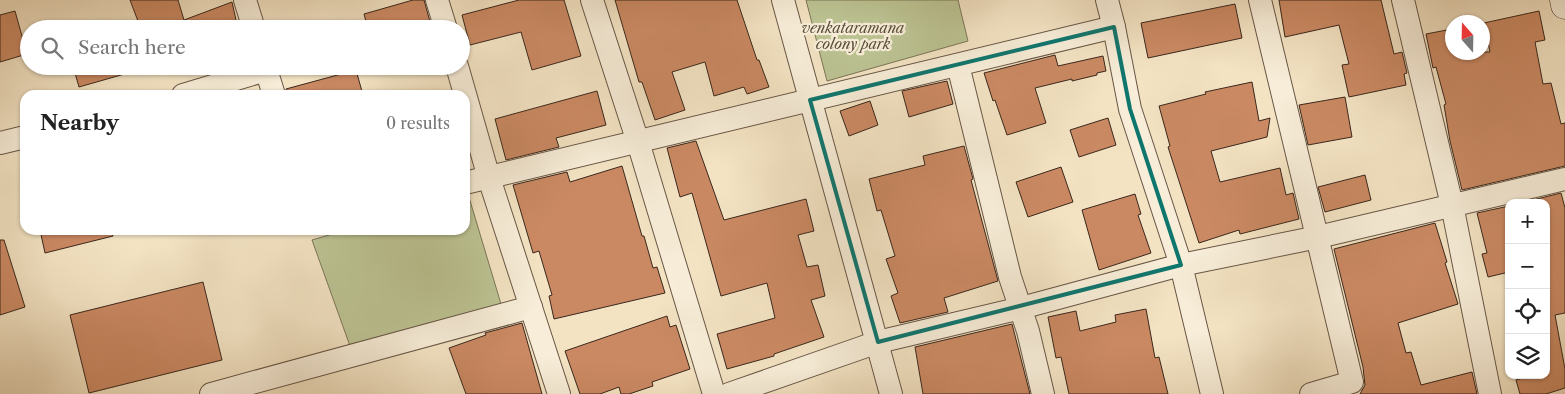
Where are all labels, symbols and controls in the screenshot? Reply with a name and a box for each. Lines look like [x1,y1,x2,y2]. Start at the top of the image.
north arrow [1445,15,1490,60]
park label: venkataramana colony park [802,19,905,53]
search box [20,20,470,75]
icon: search [38,34,66,62]
text: Search here [78,36,186,59]
text: Nearby [40,110,119,135]
text: 0 results [386,113,450,133]
map controls [1505,199,1550,379]
button: + [1505,199,1550,244]
button: − [1505,244,1550,289]
button: locate [1505,289,1550,334]
button: layers [1505,334,1550,379]

